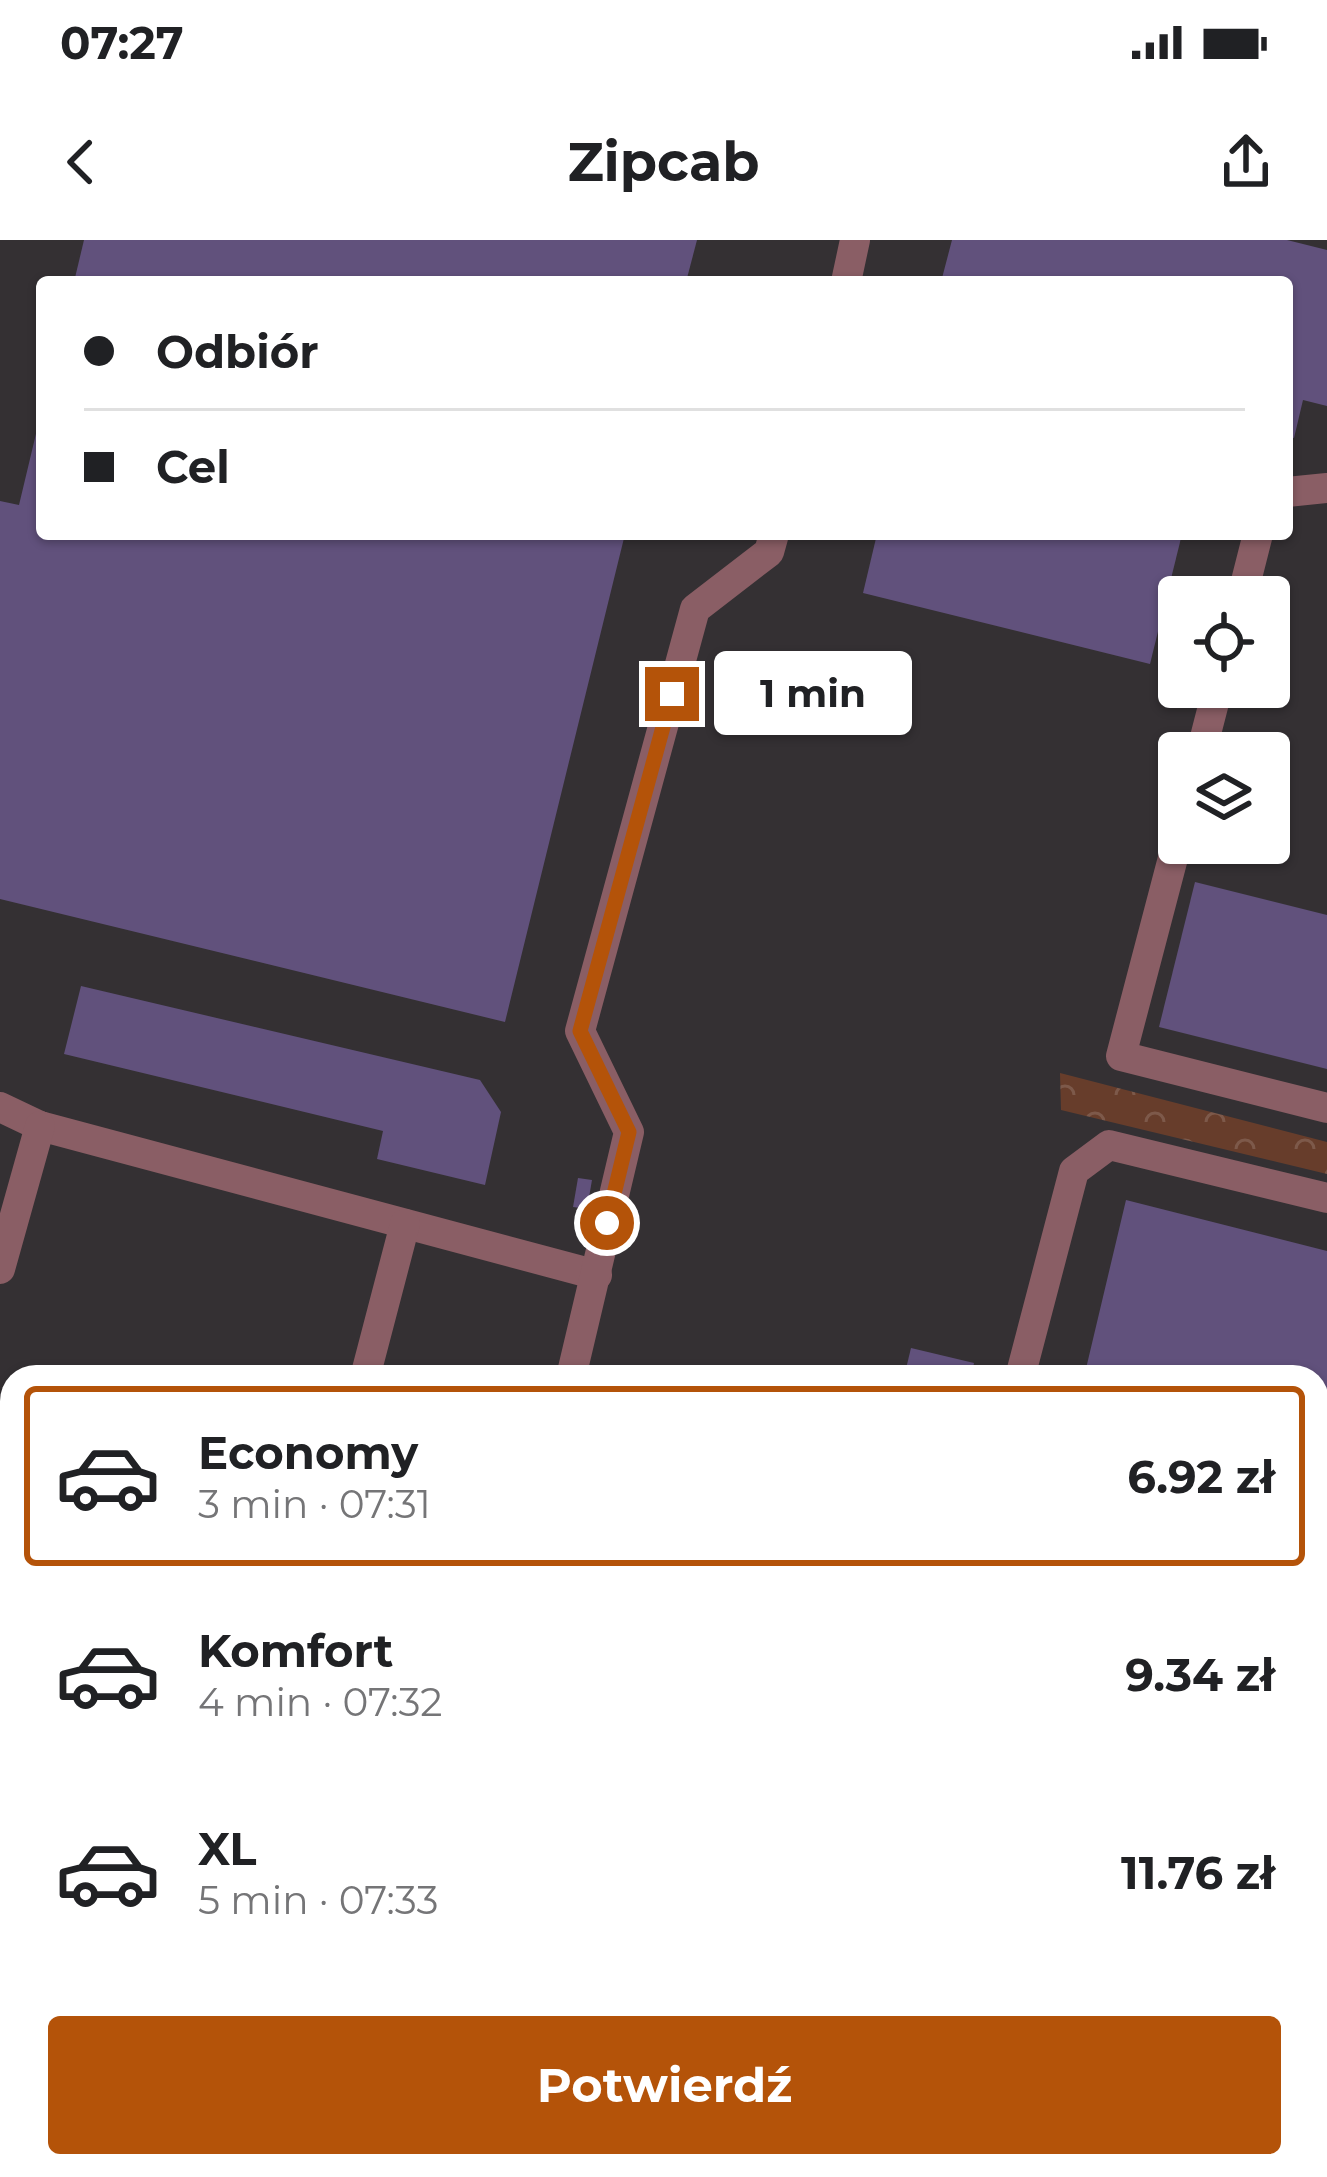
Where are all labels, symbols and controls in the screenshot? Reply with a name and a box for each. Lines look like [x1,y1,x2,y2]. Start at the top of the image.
text: 07:27 [60,15,184,70]
icon: back [48,129,114,195]
text: Zipcab [567,129,760,195]
icon: share [1213,129,1279,195]
text: Odbiór [156,324,319,379]
text: Cel [156,439,230,494]
map controls [1158,576,1290,864]
button: locate [1158,576,1290,708]
callout: 1 min [714,652,912,736]
route end [645,667,699,721]
text: 1 min [760,669,866,717]
button: layers [1158,732,1290,864]
route start [580,1196,634,1250]
icon: car [54,1422,162,1530]
text: Economy [198,1425,418,1480]
text: 6.92 zł [1127,1449,1275,1504]
text: 3 min · 07:31 [198,1480,431,1528]
icon: car [54,1620,162,1728]
text: Komfort [198,1623,393,1678]
text: 9.34 zł [1125,1647,1275,1702]
text: 4 min · 07:32 [198,1678,442,1726]
icon: car [54,1818,162,1926]
text: XL [198,1821,256,1876]
text: 11.76 zł [1121,1845,1275,1900]
text: 5 min · 07:33 [198,1876,439,1924]
button: Potwierdź [48,2016,1281,2154]

